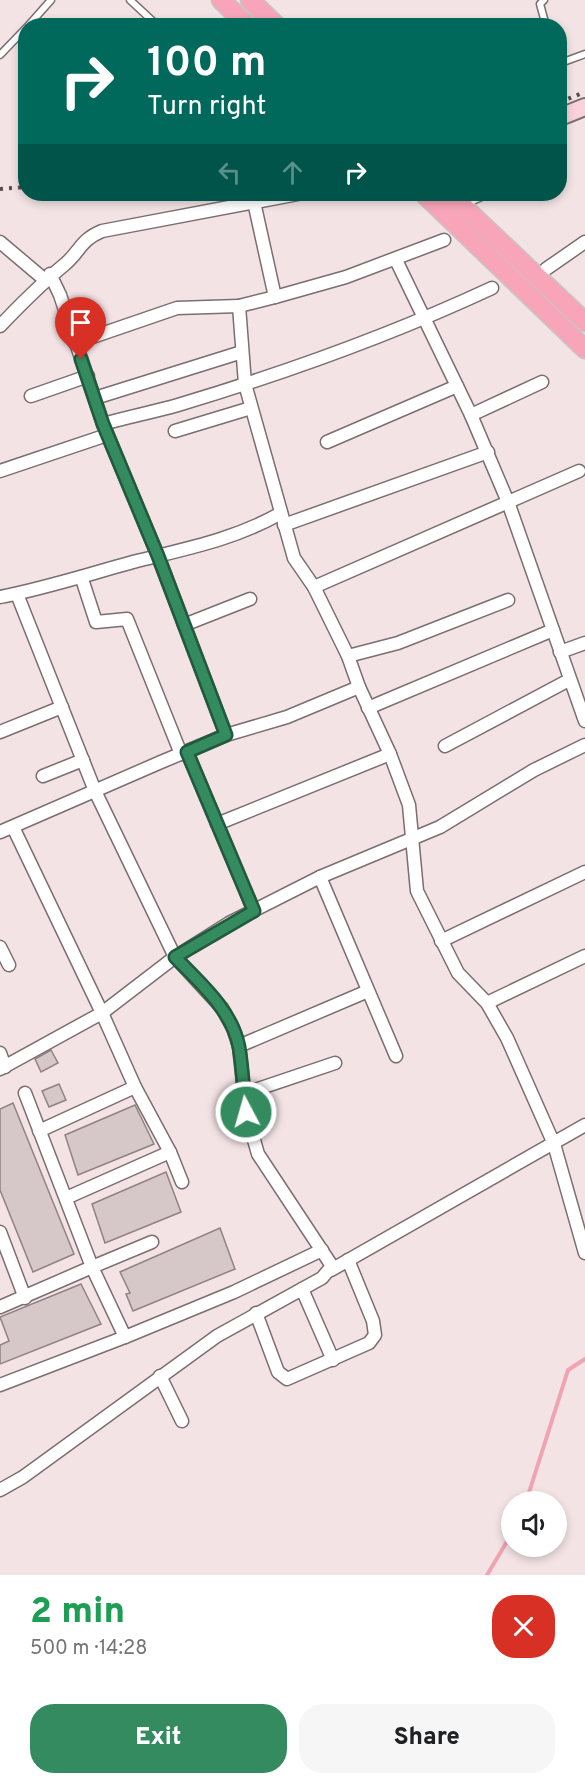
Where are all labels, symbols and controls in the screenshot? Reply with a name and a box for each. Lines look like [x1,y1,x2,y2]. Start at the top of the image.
text: 100 m [147,38,266,91]
icon: right [48,42,126,120]
text: Turn right [147,90,266,124]
icon: left [213,156,246,189]
icon: ahead [276,156,309,189]
icon: right [339,156,372,189]
pin [55,297,106,359]
icon: arrive [64,306,97,339]
position arrow [214,1080,278,1144]
map controls [501,1491,567,1557]
button: sound [501,1491,567,1557]
text: 2 min [30,1590,125,1636]
button: close [492,1595,555,1658]
text: 500 m · 14:28 [30,1636,147,1662]
button: Exit [30,1704,287,1773]
button: Share [299,1704,555,1773]

